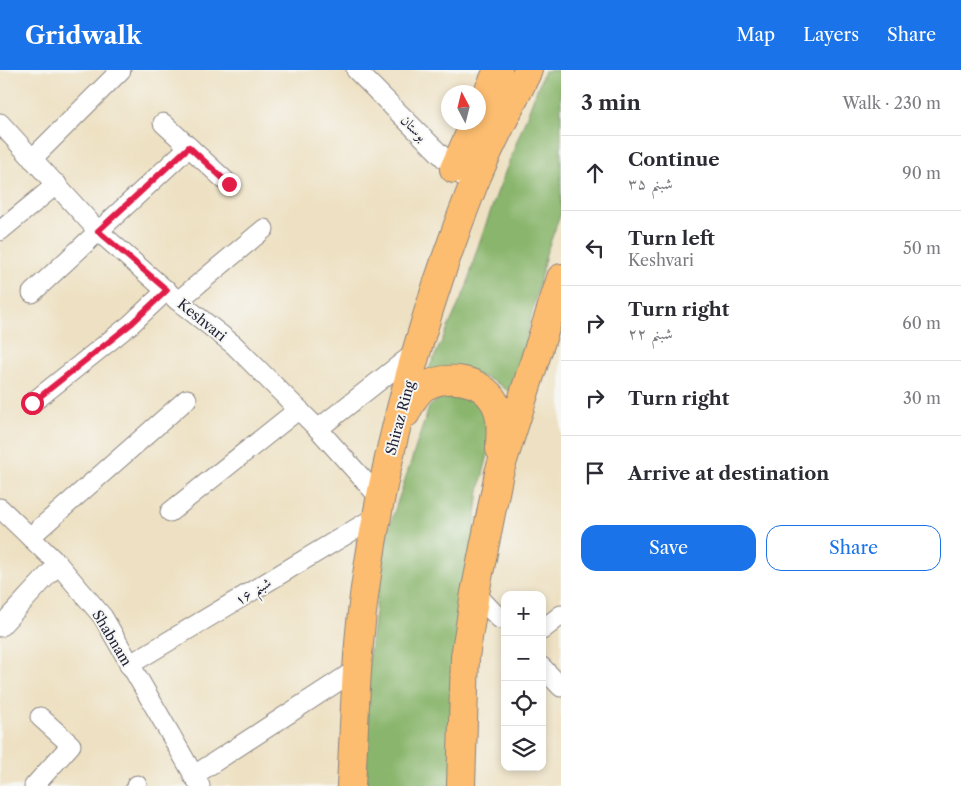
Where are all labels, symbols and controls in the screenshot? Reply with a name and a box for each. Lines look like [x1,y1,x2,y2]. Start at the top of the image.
text: Gridwalk [25,21,142,50]
text: Map [737,24,775,46]
text: Layers [803,24,859,46]
text: Share [887,24,936,46]
north arrow [441,85,486,130]
text: 3 min [581,90,641,115]
text: Walk · 230 m [842,93,941,113]
street label: بوستان [397,111,431,145]
text: Continue [628,148,720,171]
icon: ahead [581,159,609,187]
text: 90 m [902,163,941,183]
route end [218,173,241,196]
text: ۳۵ شبنم [628,173,673,193]
text: Turn left [628,227,715,250]
icon: left [581,234,609,262]
text: 50 m [903,238,941,258]
text: Keshvari [628,250,694,270]
street label: Keshvari [174,295,230,345]
text: Turn right [628,298,729,321]
icon: right [581,309,609,337]
text: 60 m [902,313,941,333]
text: ۲۲ شبنم [628,323,673,343]
street label: Shiraz Ring [381,378,419,457]
icon: right [581,384,609,412]
text: Turn right [628,387,729,410]
text: 30 m [903,388,941,408]
route start [21,392,44,415]
icon: arrive [581,459,609,487]
text: Arrive at destination [628,462,829,485]
button: Save [581,525,756,571]
button: Share [766,525,941,571]
street label: ۱۶ شبنم [232,573,277,613]
map controls [501,591,546,771]
button: + [501,591,546,636]
street label: Shabnam [88,607,136,669]
button: − [501,636,546,681]
button: locate [501,681,546,726]
button: layers [501,726,546,771]

